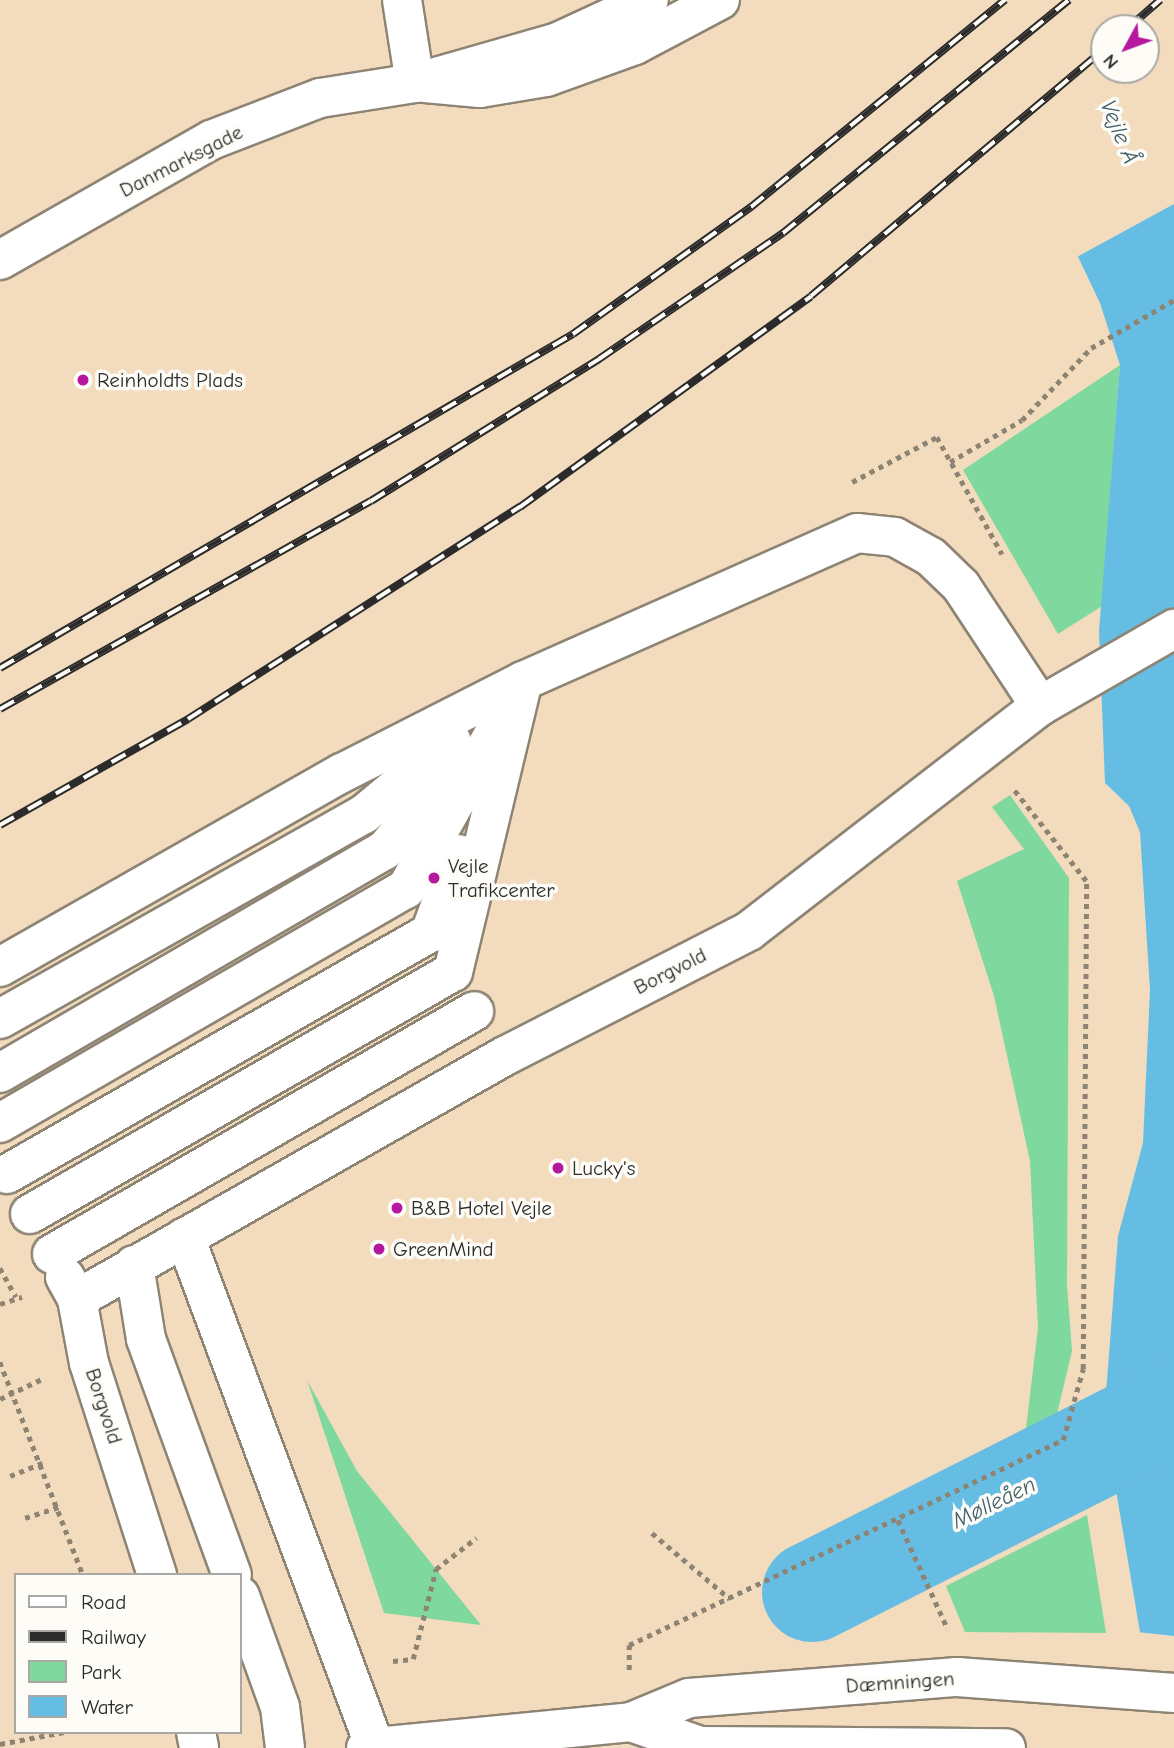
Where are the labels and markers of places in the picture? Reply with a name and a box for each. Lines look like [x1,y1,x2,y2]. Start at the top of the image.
place label: Reinholdts Plads [97,367,243,393]
marker: Reinholdts Plads [75,372,91,388]
place label: Vejle Trafikcenter [448,853,555,903]
marker: Vejle Trafikcenter [426,870,442,886]
place label: Lucky's [572,1155,636,1181]
marker: Lucky's [550,1160,566,1176]
place label: B&B Hotel Vejle [411,1195,552,1221]
marker: B&B Hotel Vejle [389,1200,405,1216]
place label: GreenMind [393,1236,494,1262]
marker: GreenMind [371,1241,387,1257]

